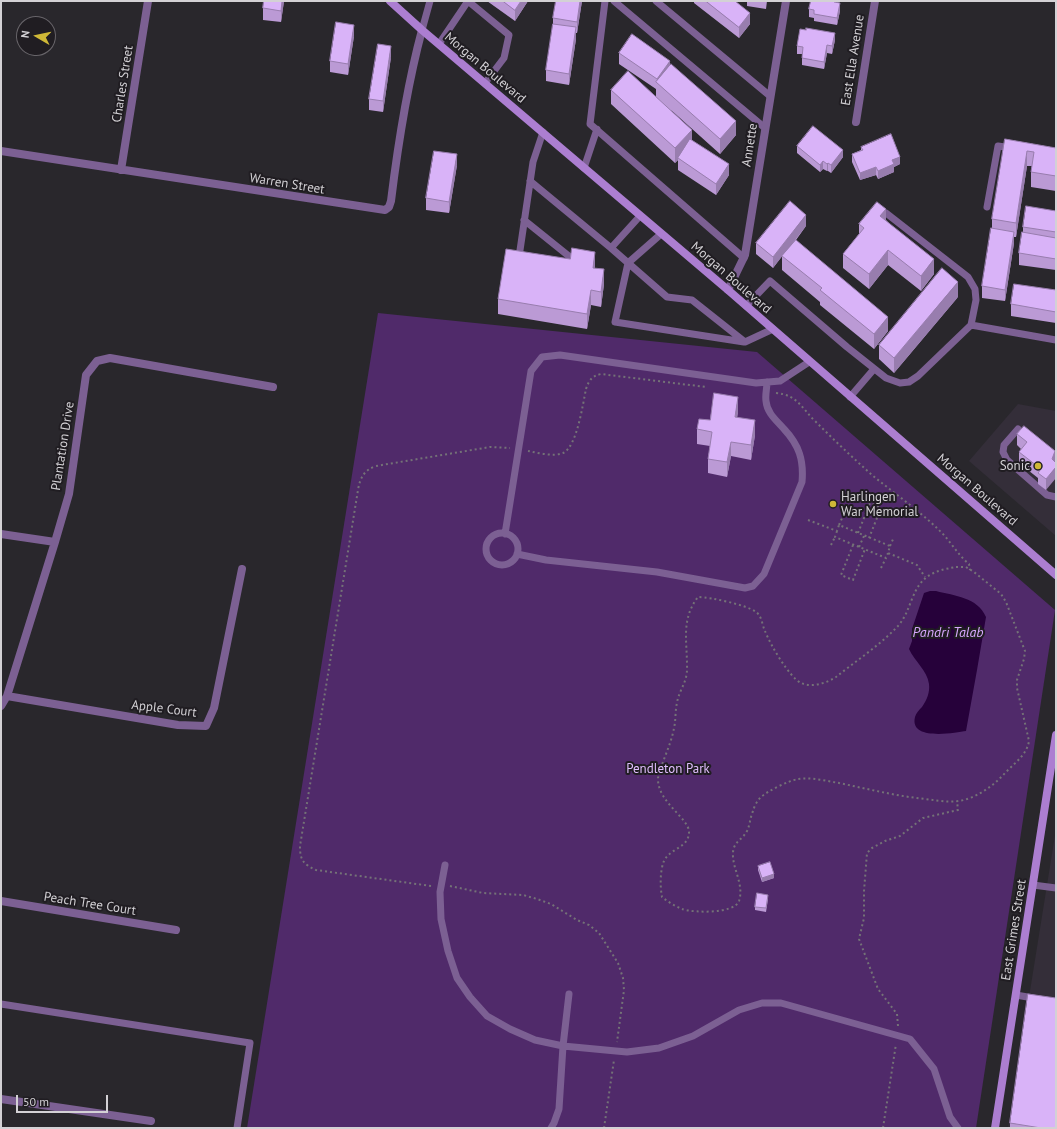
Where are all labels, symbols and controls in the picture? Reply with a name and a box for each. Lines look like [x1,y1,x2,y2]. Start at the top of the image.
street label: East Ella Avenue [838,13,868,107]
north arrow [16,16,56,56]
street label: Morgan Boulevard [441,29,529,107]
text: N [18,30,33,39]
street label: Charles Street [109,44,137,124]
street label: Annette [739,122,761,168]
street label: Warren Street [248,170,326,198]
street label: Morgan Boulevard [688,239,774,317]
street label: Plantation Drive [48,400,78,492]
street label: Morgan Boulevard [934,451,1020,529]
place label: Sonic [1000,458,1030,474]
marker: Sonic [1033,461,1043,471]
place label: Harlingen War Memorial [841,489,918,520]
marker: Harlingen War Memorial [828,499,838,509]
water label: Pandri Talab [912,625,984,641]
street label: Apple Court [130,697,198,721]
park label: Pendleton Park [626,761,710,777]
street label: East Grimes Street [998,878,1030,982]
street label: Peach Tree Court [43,889,137,919]
scale bar [18,1087,110,1113]
text: 50 m [23,1094,49,1109]

